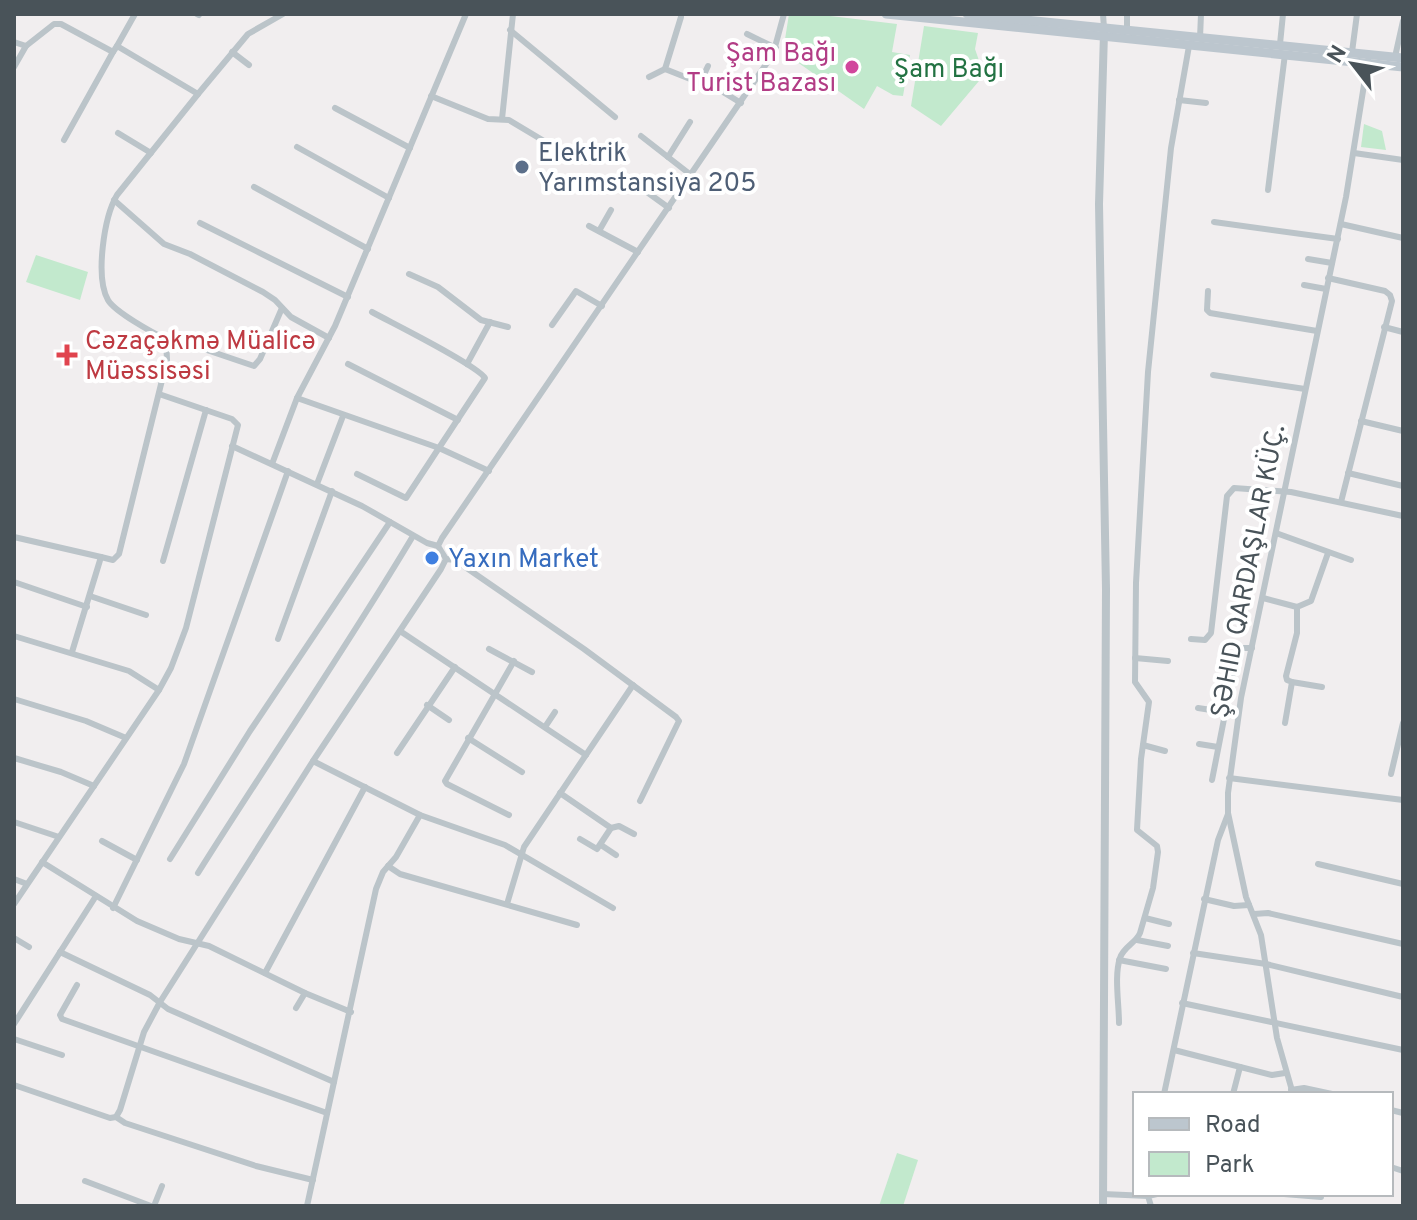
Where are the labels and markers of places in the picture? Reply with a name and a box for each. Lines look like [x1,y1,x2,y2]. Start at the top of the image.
place label: Şam Bağı Turist Bazası [686,38,836,101]
marker: Şam Bağı Turist Bazası [843,58,861,76]
place label: Elektrik Yarımstansiya 205 [538,138,756,201]
marker: Elektrik Yarımstansiya 205 [513,158,531,176]
place label: Cəzaçəkmə Müalicə Müəssisəsi [85,326,316,389]
marker: Cəzaçəkmə Müalicə Müəssisəsi [56,344,78,366]
place label: Yaxın Market [448,544,599,577]
marker: Yaxın Market [423,549,441,567]

